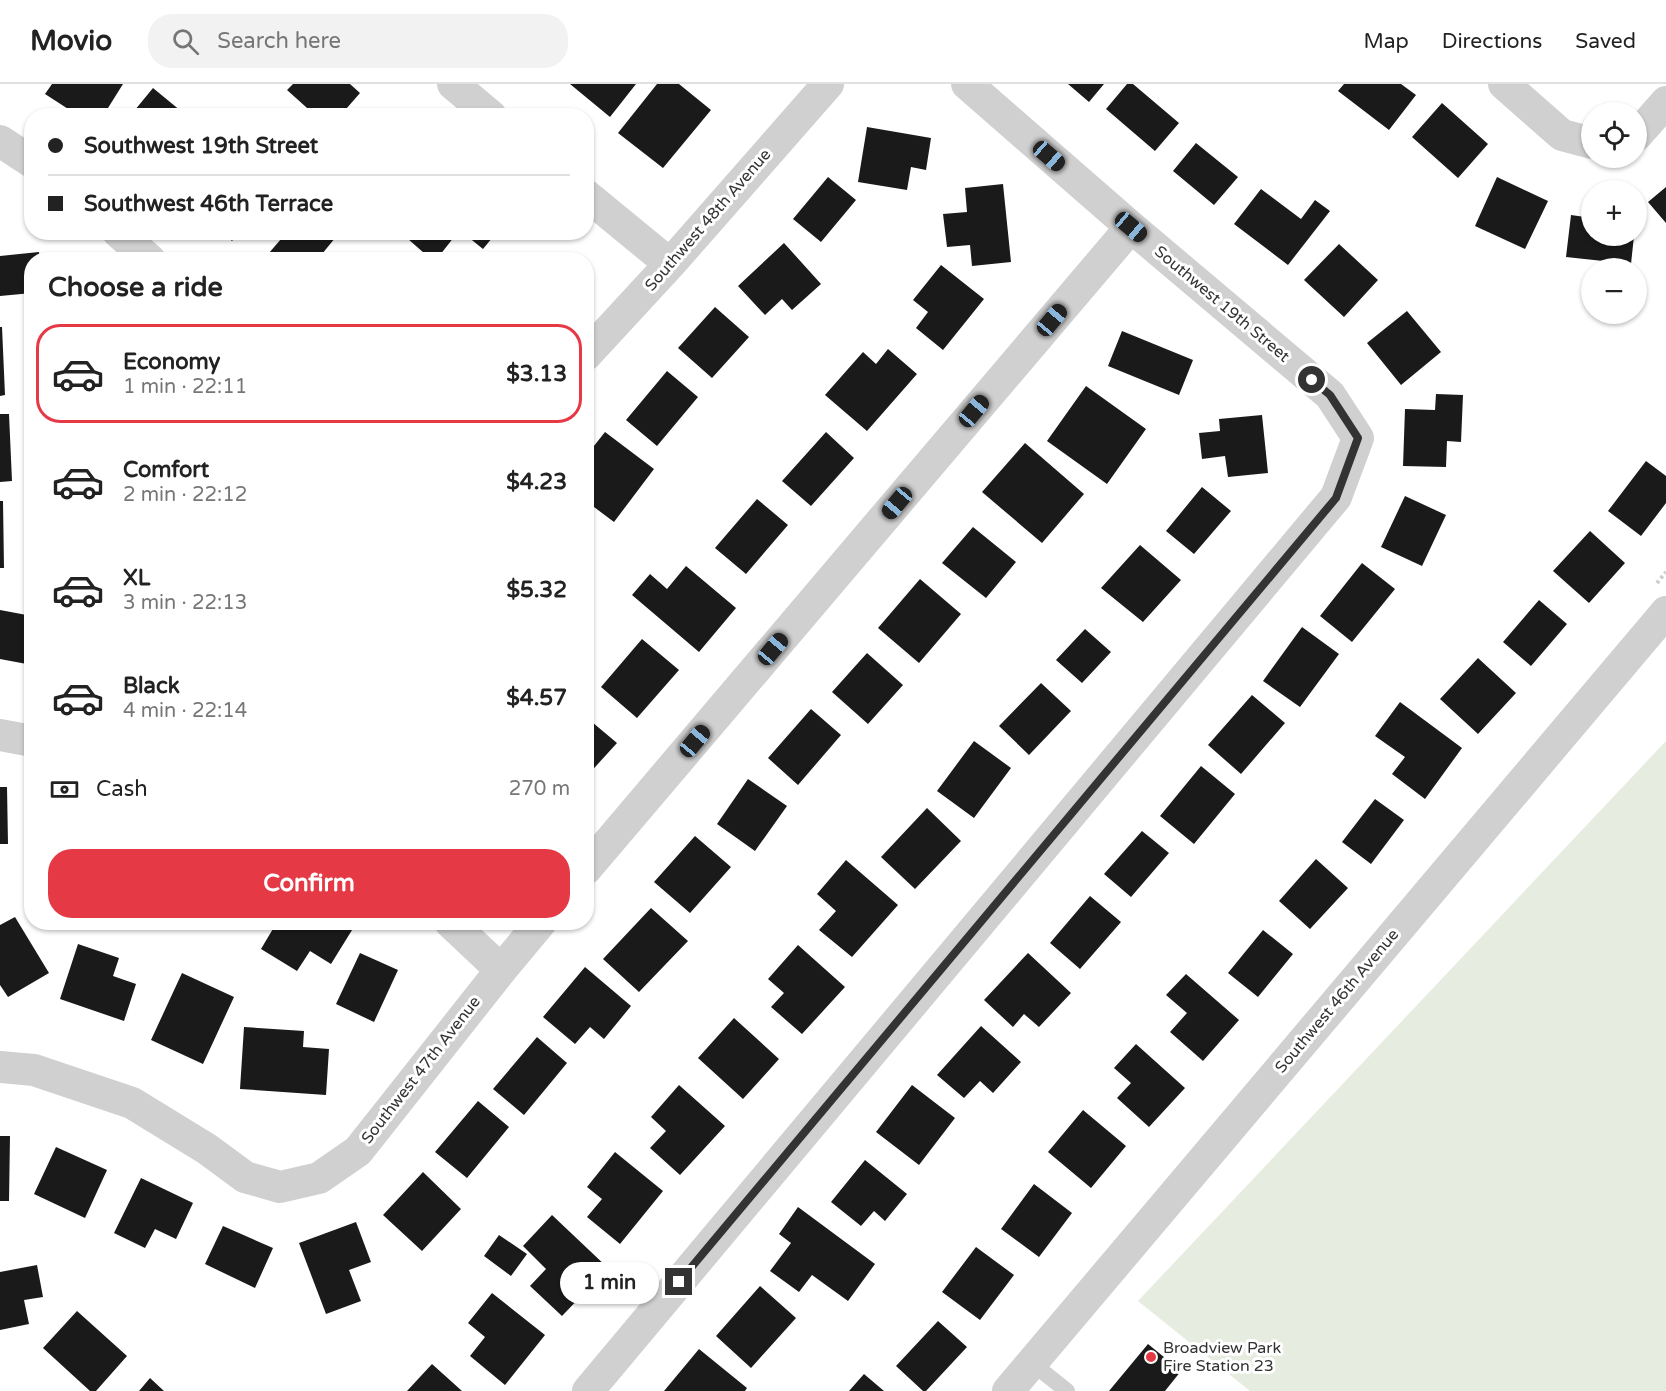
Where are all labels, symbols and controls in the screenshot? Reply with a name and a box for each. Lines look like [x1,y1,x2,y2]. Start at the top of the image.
search box [148,14,568,68]
text: Movio [30,24,112,58]
icon: search [169,25,202,58]
text: Search here [217,28,341,54]
text: Map [1363,29,1409,54]
text: Directions [1442,29,1542,54]
text: Saved [1575,29,1636,54]
map controls [1581,102,1647,324]
button: locate [1581,102,1647,168]
text: Southwest 19th Street [84,133,318,159]
car [1030,137,1068,175]
street label: Southwest 48th Avenue [641,145,775,295]
button: + [1581,180,1647,246]
text: Southwest 46th Terrace [84,191,333,217]
car [1111,209,1151,245]
street label: Southwest 19th Street [1150,242,1294,366]
button: − [1581,258,1647,324]
text: Choose a ride [48,271,223,304]
car [1034,300,1070,340]
icon: car [51,347,105,401]
text: Economy [123,349,220,375]
text: $3.13 [506,361,567,387]
route start [1298,366,1325,393]
text: 1 min · 22:11 [123,375,247,399]
car [956,391,992,431]
icon: car [51,455,105,509]
text: Comfort [123,457,209,483]
text: $4.23 [506,469,567,495]
text: 2 min · 22:12 [123,483,247,507]
car [879,483,915,523]
icon: car [51,563,105,617]
text: XL [123,565,150,591]
text: $5.32 [506,577,567,603]
text: 3 min · 22:13 [123,591,247,615]
car [755,629,791,669]
icon: car [51,671,105,725]
text: Black [123,673,180,699]
text: $4.57 [506,685,567,711]
text: 4 min · 22:14 [123,699,247,723]
car [677,721,713,761]
icon: cash [48,773,81,806]
text: Cash [96,776,148,802]
text: 270 m [509,777,570,801]
button: Confirm [48,849,570,918]
street label: Southwest 46th Avenue [1271,925,1403,1077]
street label: Southwest 47th Avenue [357,992,485,1148]
callout: 1 min [559,1261,658,1303]
route end [665,1268,692,1295]
text: 1 min [583,1271,636,1295]
place label: Broadview Park Fire Station 23 [1163,1338,1281,1376]
marker: Broadview Park Fire Station 23 [1144,1350,1158,1364]

